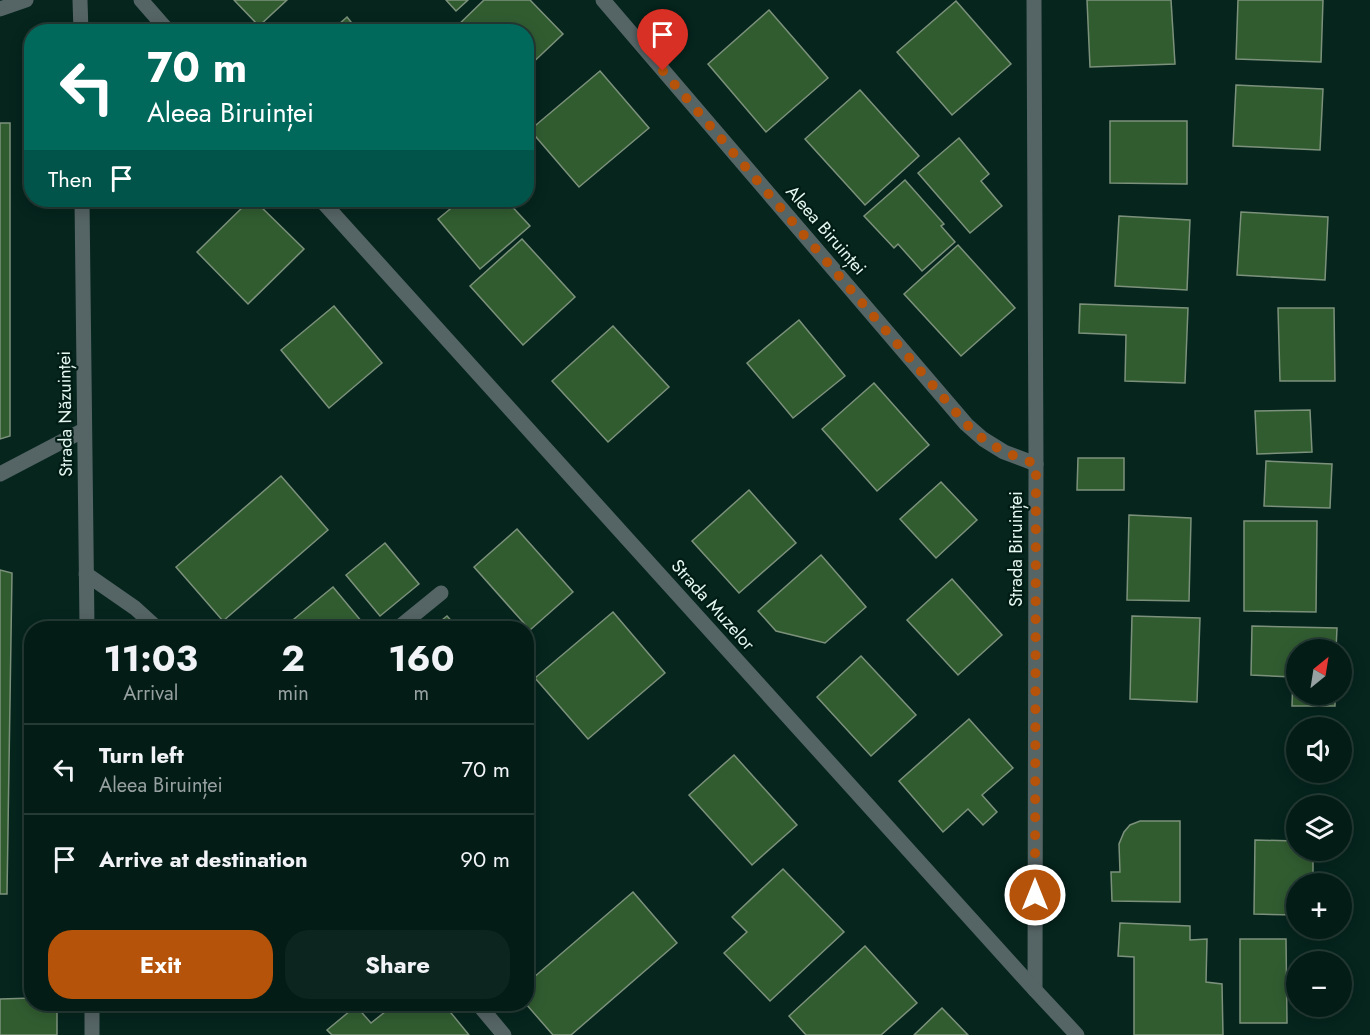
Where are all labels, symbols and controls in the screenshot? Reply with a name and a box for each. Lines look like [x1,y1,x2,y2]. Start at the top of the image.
pin [637,9,688,71]
icon: arrive [646,18,679,51]
text: 70 m [147,37,247,98]
icon: left [48,48,126,126]
text: Aleea Biruinței [147,93,314,132]
icon: arrive [105,162,138,195]
text: Then [48,163,93,195]
street label: Aleea Biruinței [780,179,872,281]
street label: Strada Năzuinței [51,351,79,477]
street label: Strada Biruinței [1003,491,1029,607]
street label: Strada Muzelor [665,554,762,657]
text: 11:03 [104,632,198,684]
text: 2 [281,632,305,684]
text: 160 [388,632,455,684]
north arrow [1286,639,1352,705]
map controls [1286,639,1352,1017]
text: Arrival [123,679,178,708]
text: min [277,679,309,708]
text: m [414,679,429,708]
button: sound [1286,717,1352,783]
text: Turn left [99,739,184,771]
icon: left [48,753,81,786]
text: 70 m [461,753,510,785]
text: Aleea Biruinței [99,771,223,800]
button: layers [1286,795,1352,861]
icon: arrive [48,843,81,876]
text: Arrive at destination [99,843,308,875]
text: 90 m [460,843,510,875]
position arrow [1003,863,1067,927]
button: + [1286,873,1352,939]
button: Exit [48,930,273,999]
button: Share [285,930,510,999]
button: − [1286,951,1352,1017]

